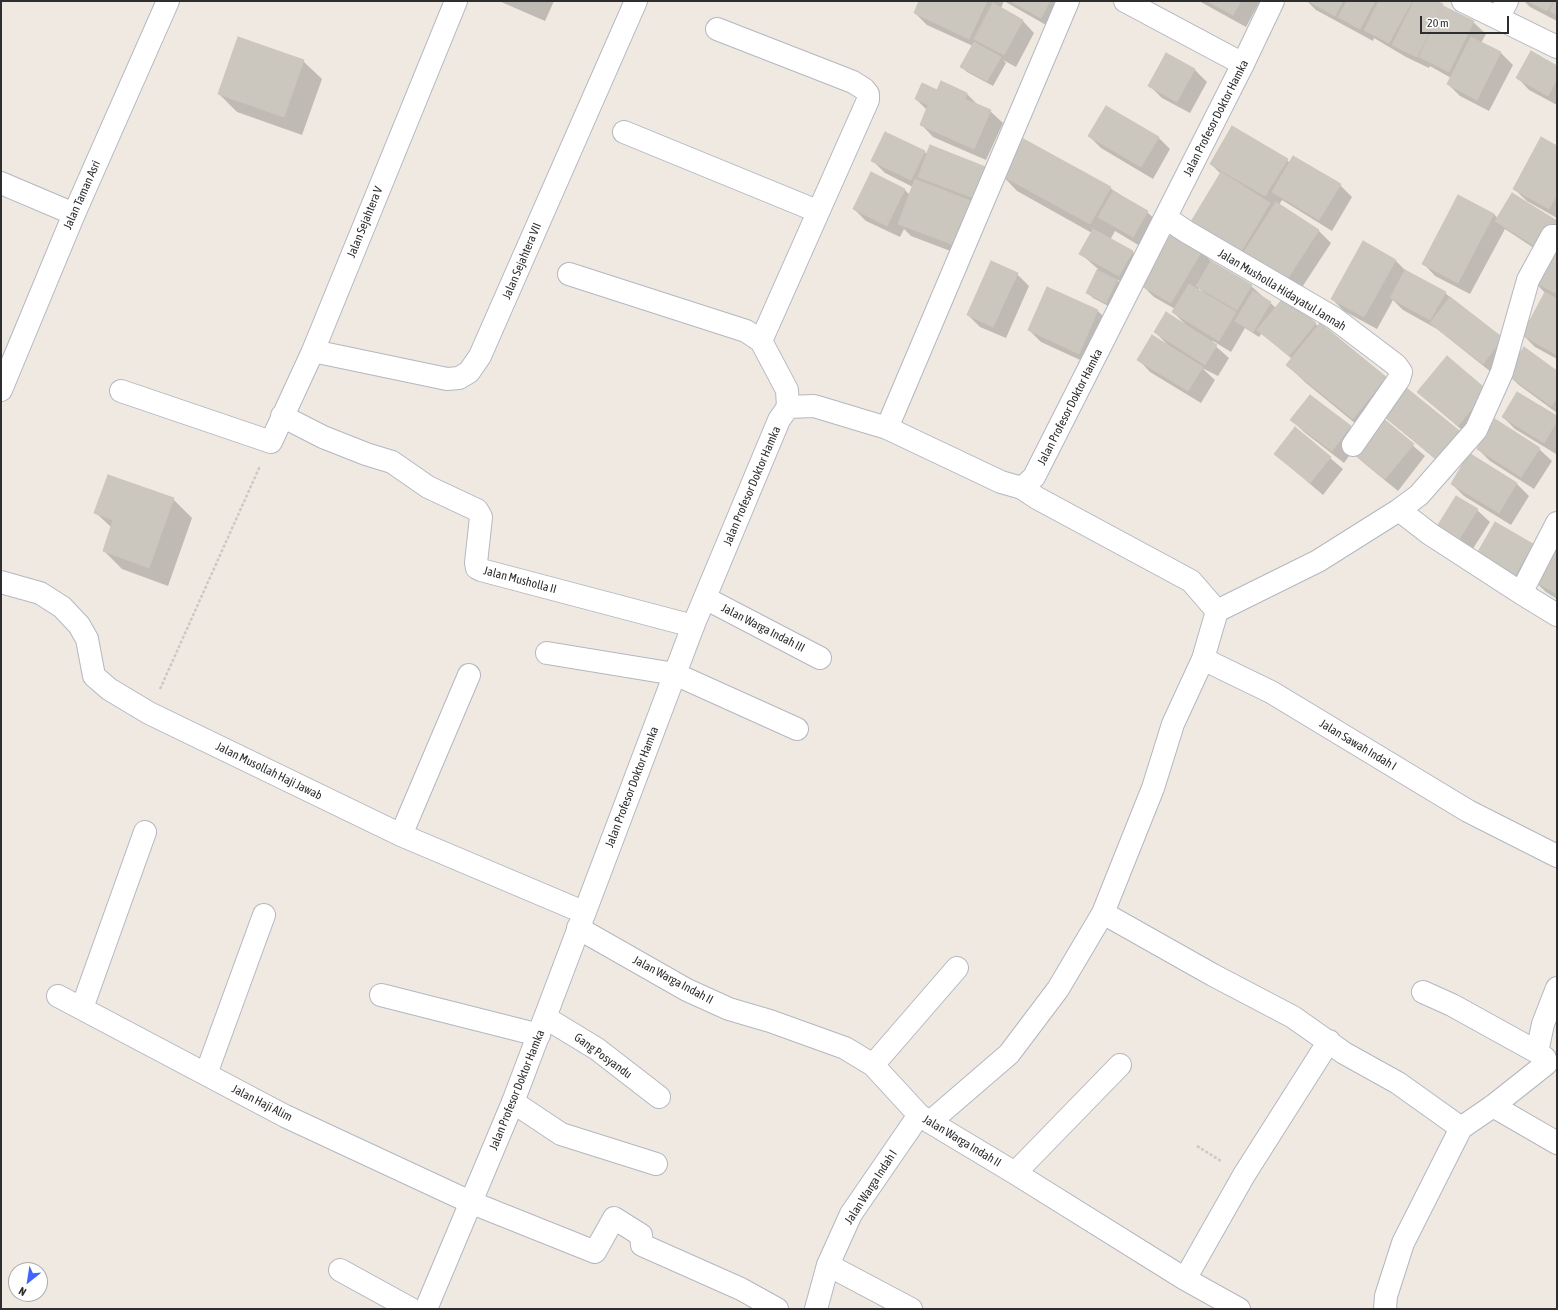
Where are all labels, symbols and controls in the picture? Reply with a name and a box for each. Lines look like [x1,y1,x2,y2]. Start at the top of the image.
scale bar [1422,8,1511,34]
text: 20 m [1427,16,1449,30]
street label: Jalan Profesor Doktor Hamka [1180,58,1252,178]
street label: Jalan Taman Asri [60,158,104,232]
street label: Jalan Sejahtera V [344,184,386,260]
street label: Jalan Sejahtera VII [499,221,545,301]
street label: Jalan Musholla Hidayatul Jannah [1215,246,1349,334]
street label: Jalan Profesor Doktor Hamka [1034,347,1106,467]
street label: Jalan Profesor Doktor Hamka [720,424,784,548]
street label: Jalan Musholla II [482,563,558,597]
street label: Jalan Warga Indah III [719,601,807,655]
street label: Jalan Sawah Indah I [1317,716,1399,774]
street label: Jalan Profesor Doktor Hamka [602,724,662,850]
street label: Jalan Musollah Haji Jawab [214,739,324,803]
street label: Jalan Warga Indah II [630,953,716,1007]
street label: Jalan Profesor Doktor Hamka [486,1028,548,1152]
street label: Gang Posyandu [571,1030,635,1082]
street label: Jalan Haji Alim [229,1082,295,1124]
street label: Jalan Warga Indah II [920,1112,1004,1170]
street label: Jalan Warga Indah I [842,1147,900,1227]
north arrow [8,1262,48,1302]
text: N [17,1285,28,1298]

